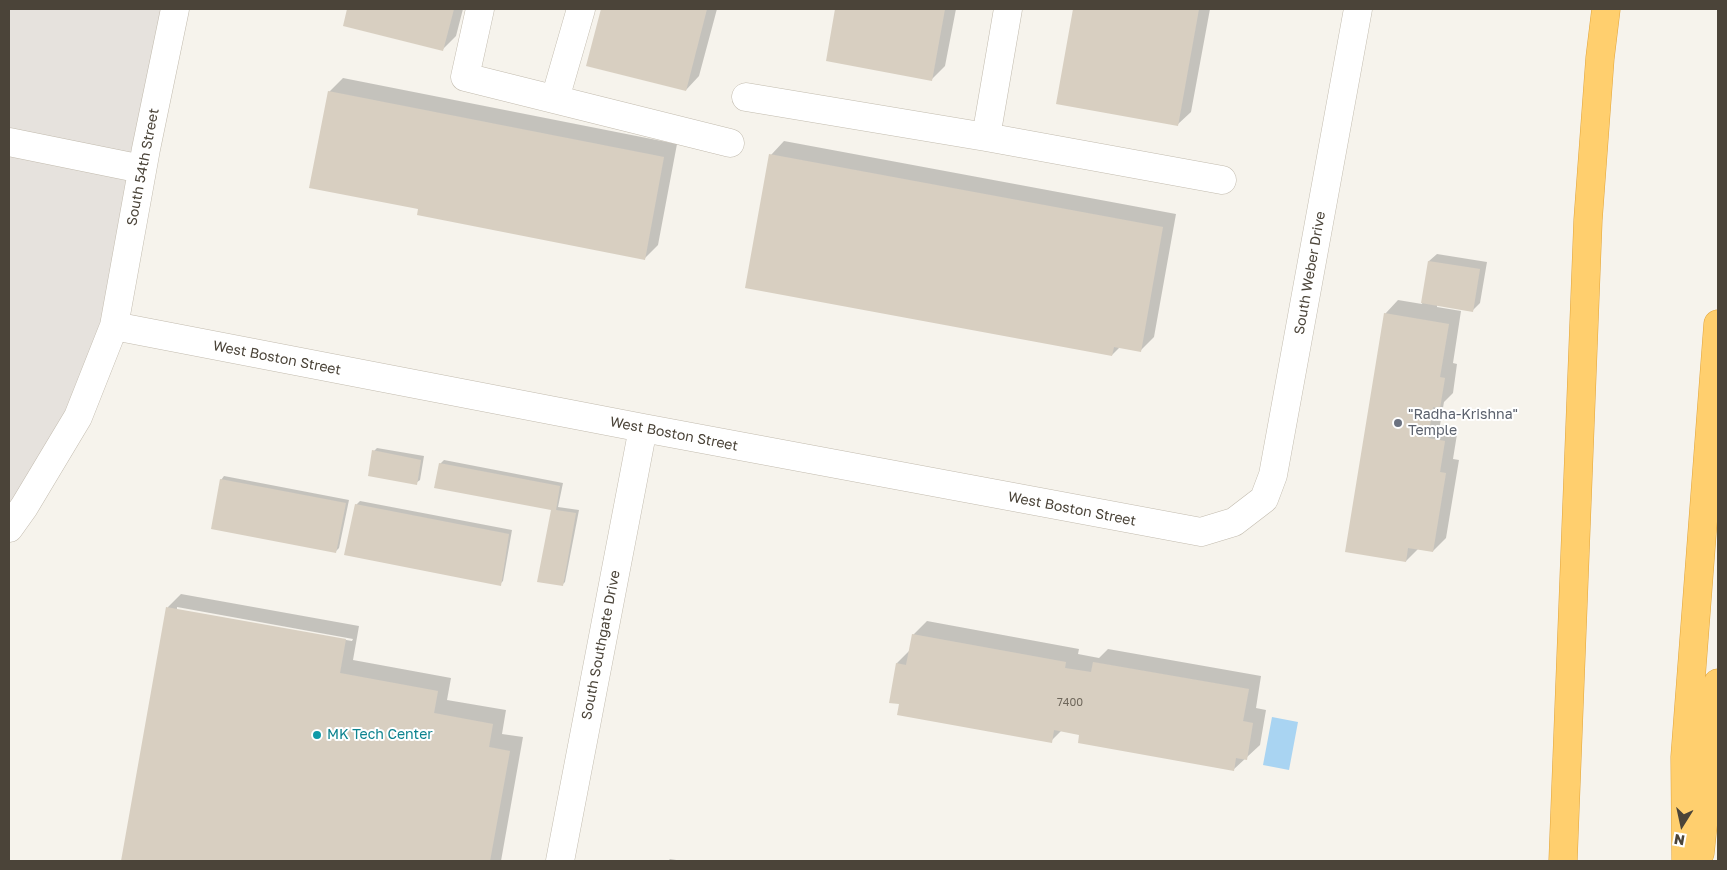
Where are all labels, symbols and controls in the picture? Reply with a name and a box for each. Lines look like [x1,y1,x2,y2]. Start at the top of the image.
street label: South 54th Street [123,107,163,227]
street label: South Weber Drive [1291,210,1329,336]
street label: West Boston Street [211,337,343,379]
place label: "Radha-Krishna" Temple [1408,407,1518,440]
street label: West Boston Street [608,413,740,455]
marker: "Radha-Krishna" Temple [1392,417,1404,429]
street label: West Boston Street [1006,488,1138,530]
street label: South Southgate Drive [578,569,624,721]
house number: 7400 [1057,696,1083,710]
place label: MK Tech Center [327,727,433,743]
marker: MK Tech Center [311,729,323,741]
north arrow [1657,800,1707,850]
text: N [1673,831,1686,850]

